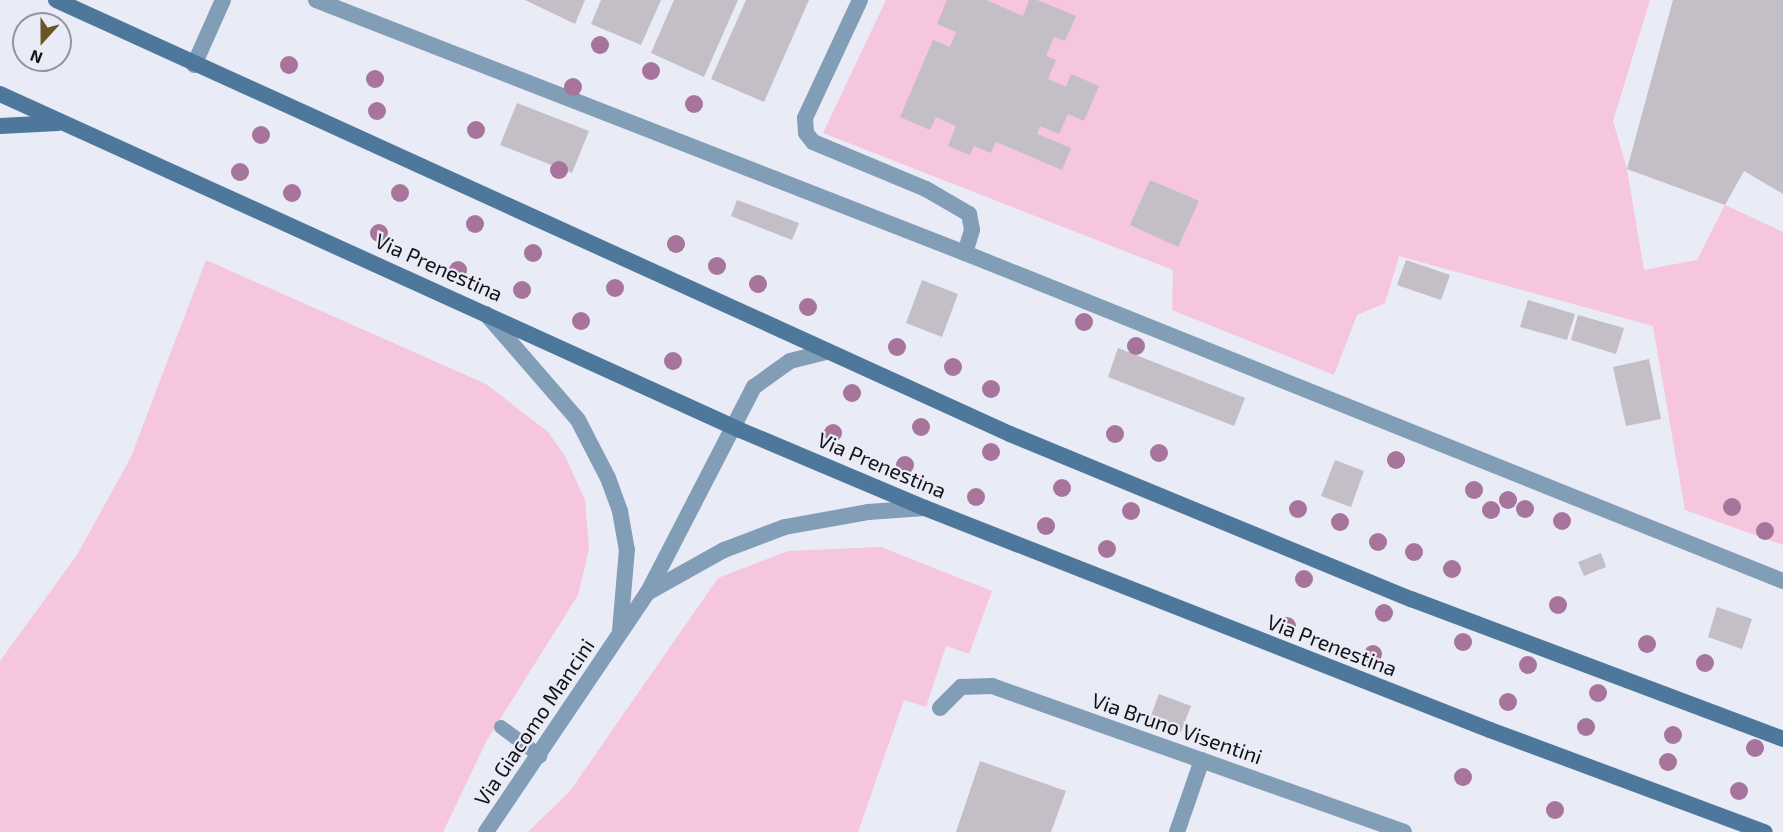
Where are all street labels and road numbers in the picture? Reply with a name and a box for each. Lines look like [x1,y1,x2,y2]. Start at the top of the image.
street label: Via Prenestina [371,228,507,306]
street label: Via Prenestina [814,427,950,503]
street label: Via Prenestina [1263,609,1401,681]
street label: Via Giacomo Mancini [469,634,599,810]
street label: Via Bruno Visentini [1088,687,1266,769]

